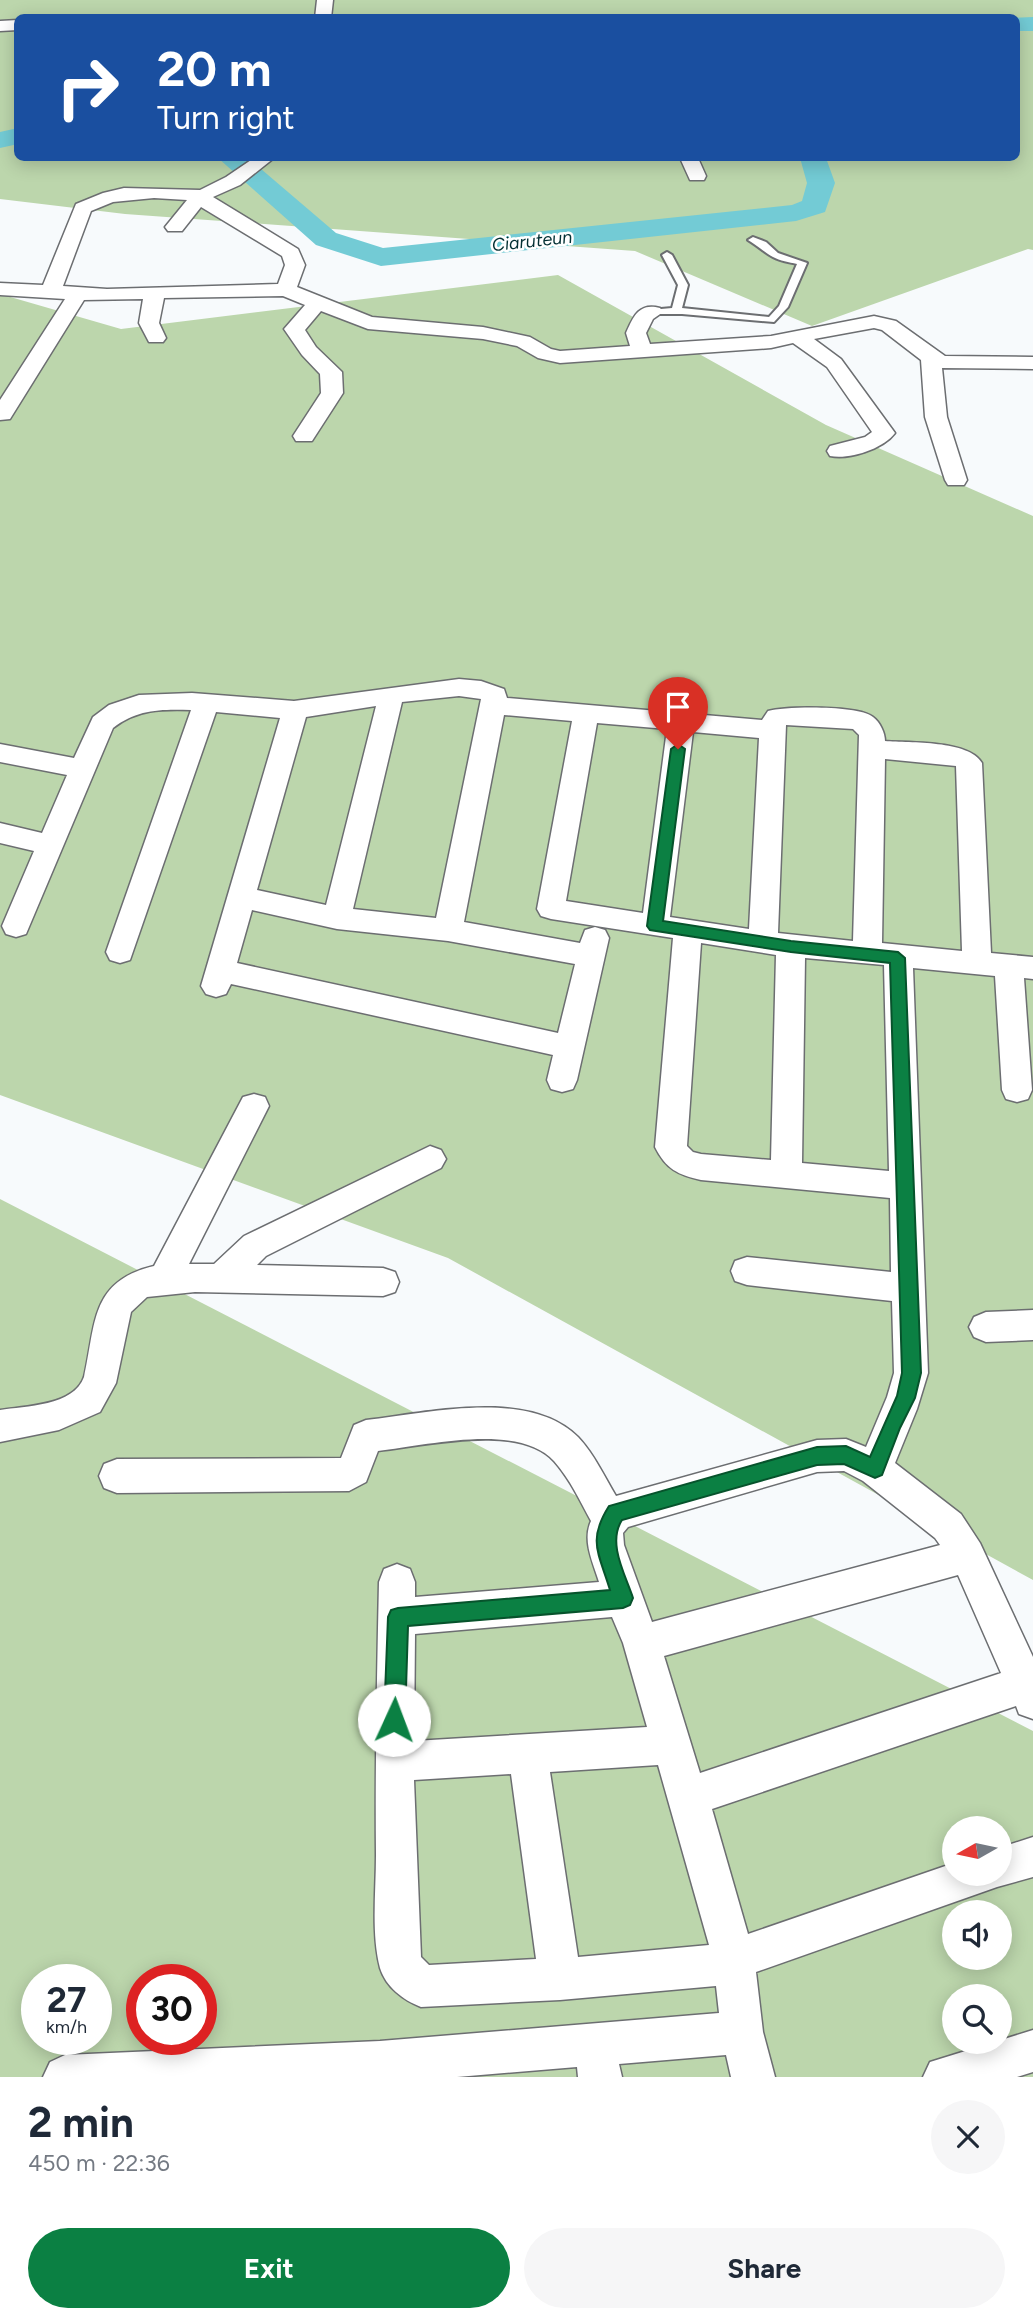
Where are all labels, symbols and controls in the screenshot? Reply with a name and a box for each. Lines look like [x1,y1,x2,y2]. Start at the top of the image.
text: 20 m [157,39,272,98]
icon: right [42,42,133,133]
text: Turn right [157,99,295,137]
water label: Ciaruteun [491,226,573,256]
pin [648,677,708,749]
icon: arrive [659,688,697,726]
position arrow [357,1683,431,1757]
north arrow [942,1816,1012,1886]
map controls [942,1816,1012,2054]
button: sound [942,1900,1012,1970]
speed limit sign: 30 [126,1964,217,2055]
text: 27 [47,1979,86,2021]
button: search [942,1984,1012,2054]
text: km/h [46,2016,87,2038]
text: 2 min [28,2097,134,2148]
button: close [931,2100,1005,2174]
text: 450 m · 22:36 [28,2149,170,2177]
button: Exit [28,2228,510,2308]
button: Share [524,2228,1005,2308]

